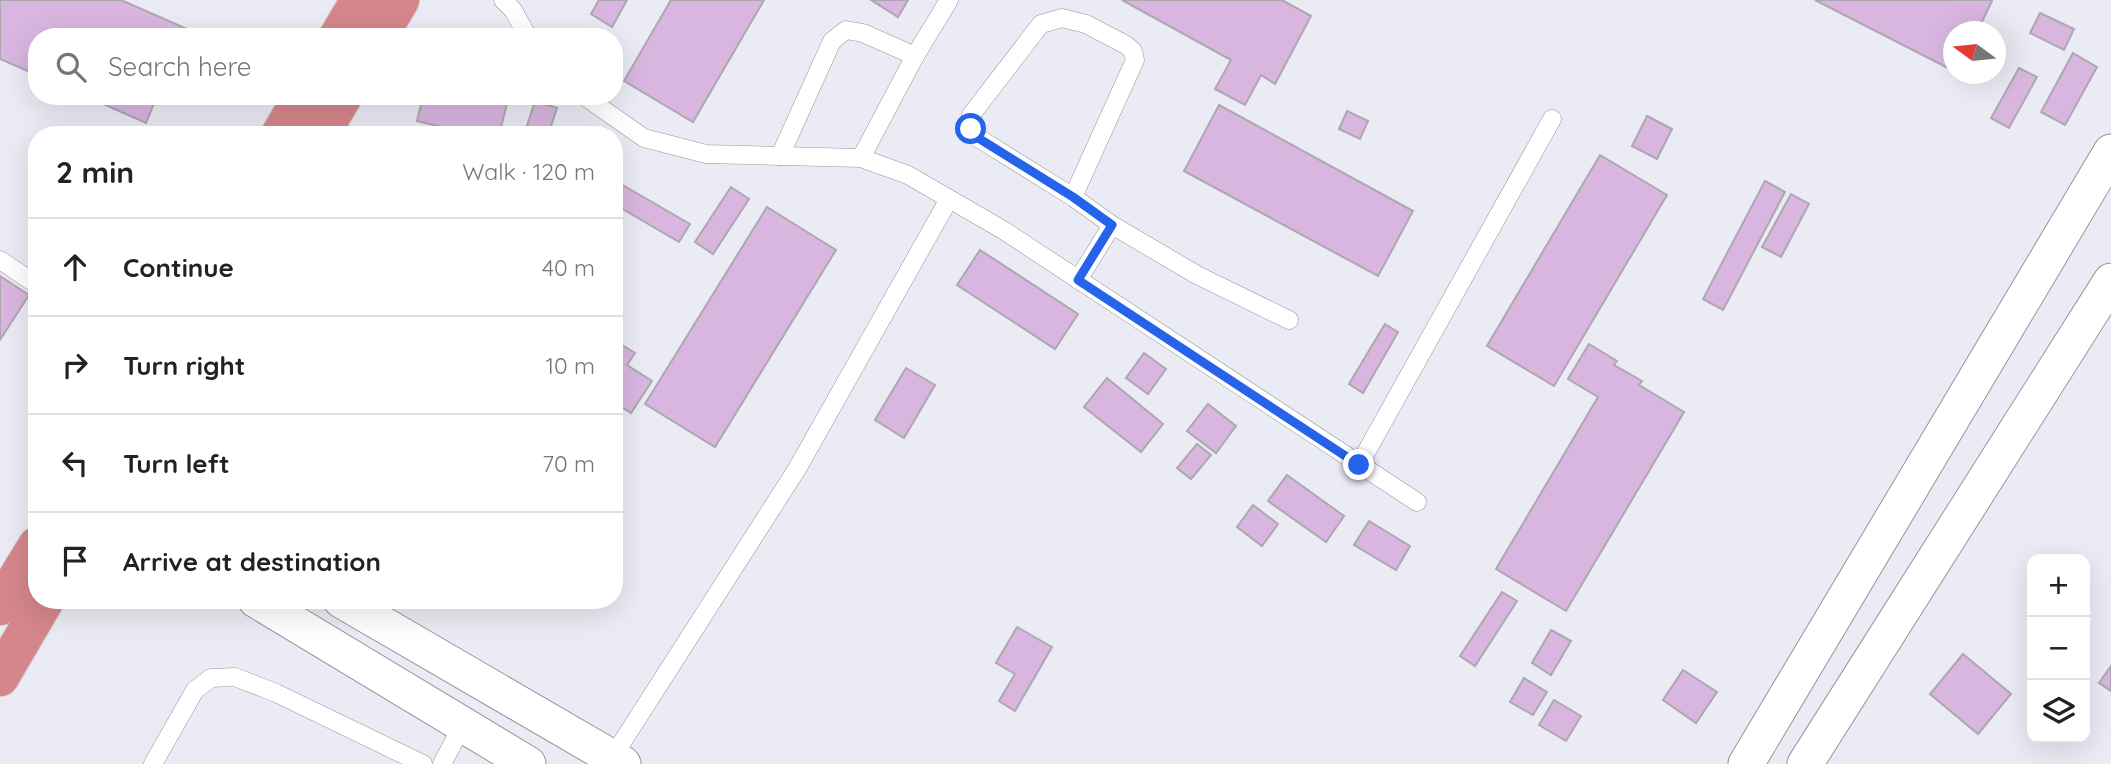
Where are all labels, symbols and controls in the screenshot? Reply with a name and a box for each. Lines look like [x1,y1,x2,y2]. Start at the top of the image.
north arrow [1943,21,2006,84]
search box [28,28,623,105]
icon: search [52,48,90,86]
text: Search here [108,50,252,83]
route start [955,113,986,144]
text: 2 min [56,153,134,191]
text: Walk · 120 m [462,157,595,186]
icon: ahead [56,248,94,286]
text: Continue [123,251,234,284]
text: 40 m [542,253,595,282]
icon: right [56,346,94,384]
text: Turn right [123,349,245,382]
text: 10 m [546,351,595,380]
icon: left [56,444,94,482]
text: Turn left [123,447,230,480]
text: 70 m [542,449,595,478]
route end [1343,449,1374,480]
icon: arrive [56,542,94,580]
text: Arrive at destination [123,545,381,578]
map controls [2027,554,2090,743]
button: + [2027,554,2090,617]
button: − [2027,617,2090,680]
button: layers [2027,680,2090,743]

